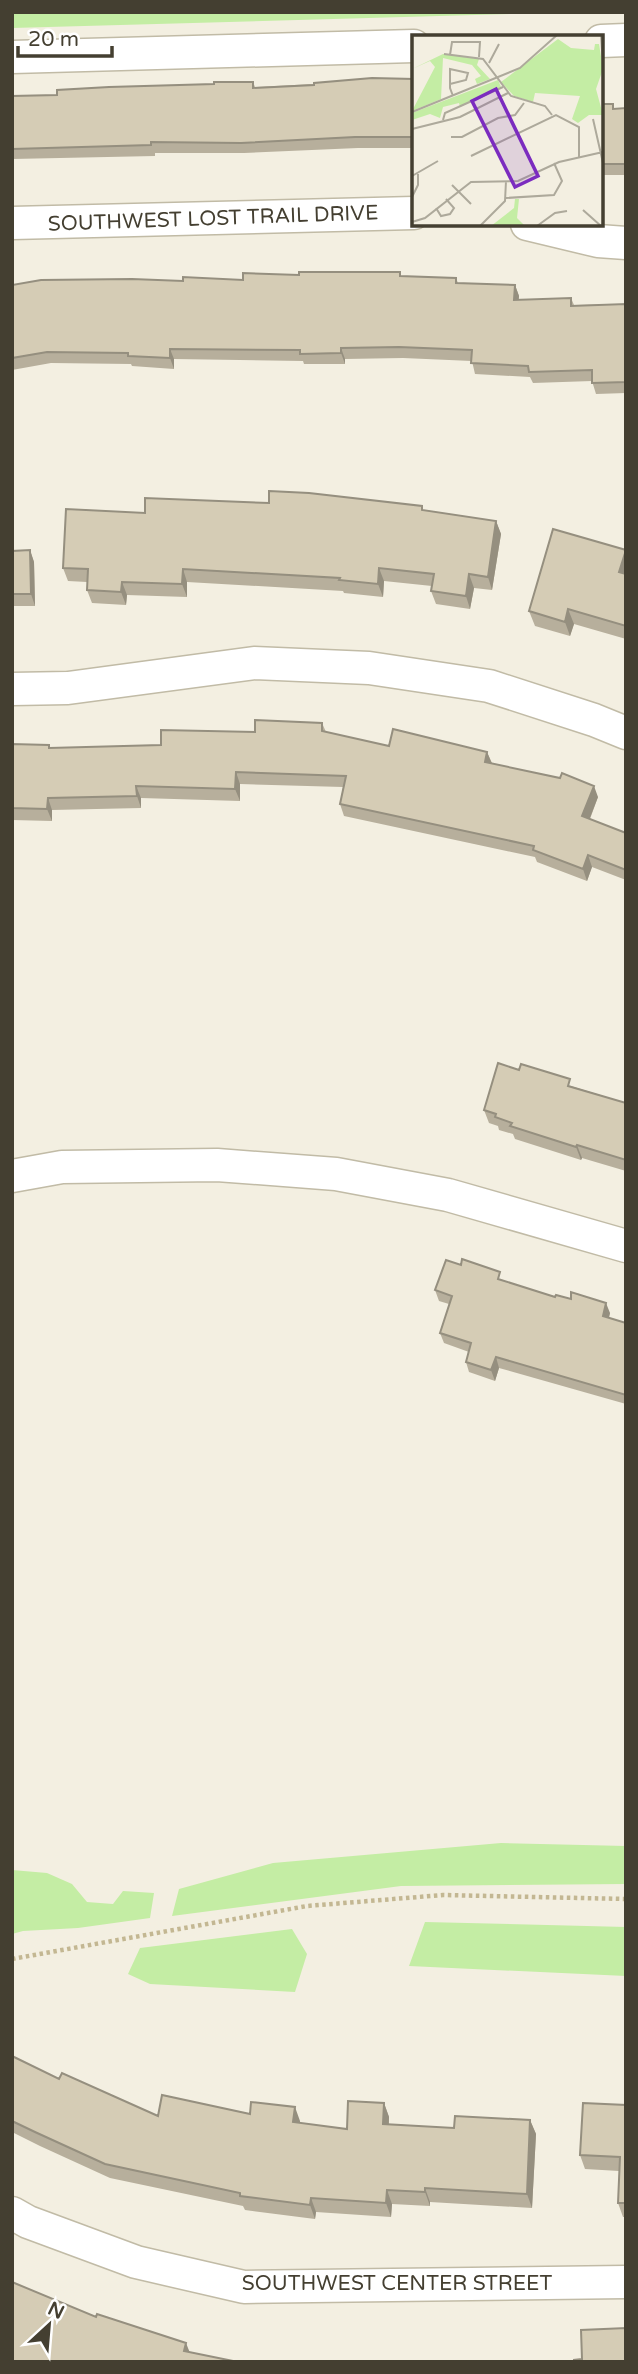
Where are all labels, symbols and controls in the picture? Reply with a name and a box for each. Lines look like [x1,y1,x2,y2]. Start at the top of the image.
scale bar [18,14,112,58]
text: 20 m [28,27,79,52]
inset map [412,35,603,226]
street label: SOUTHWEST LOST TRAIL DRIVE [47,200,379,237]
street label: SOUTHWEST CENTER STREET [242,2271,552,2296]
north arrow [14,2290,84,2360]
text: N [44,2297,68,2324]

